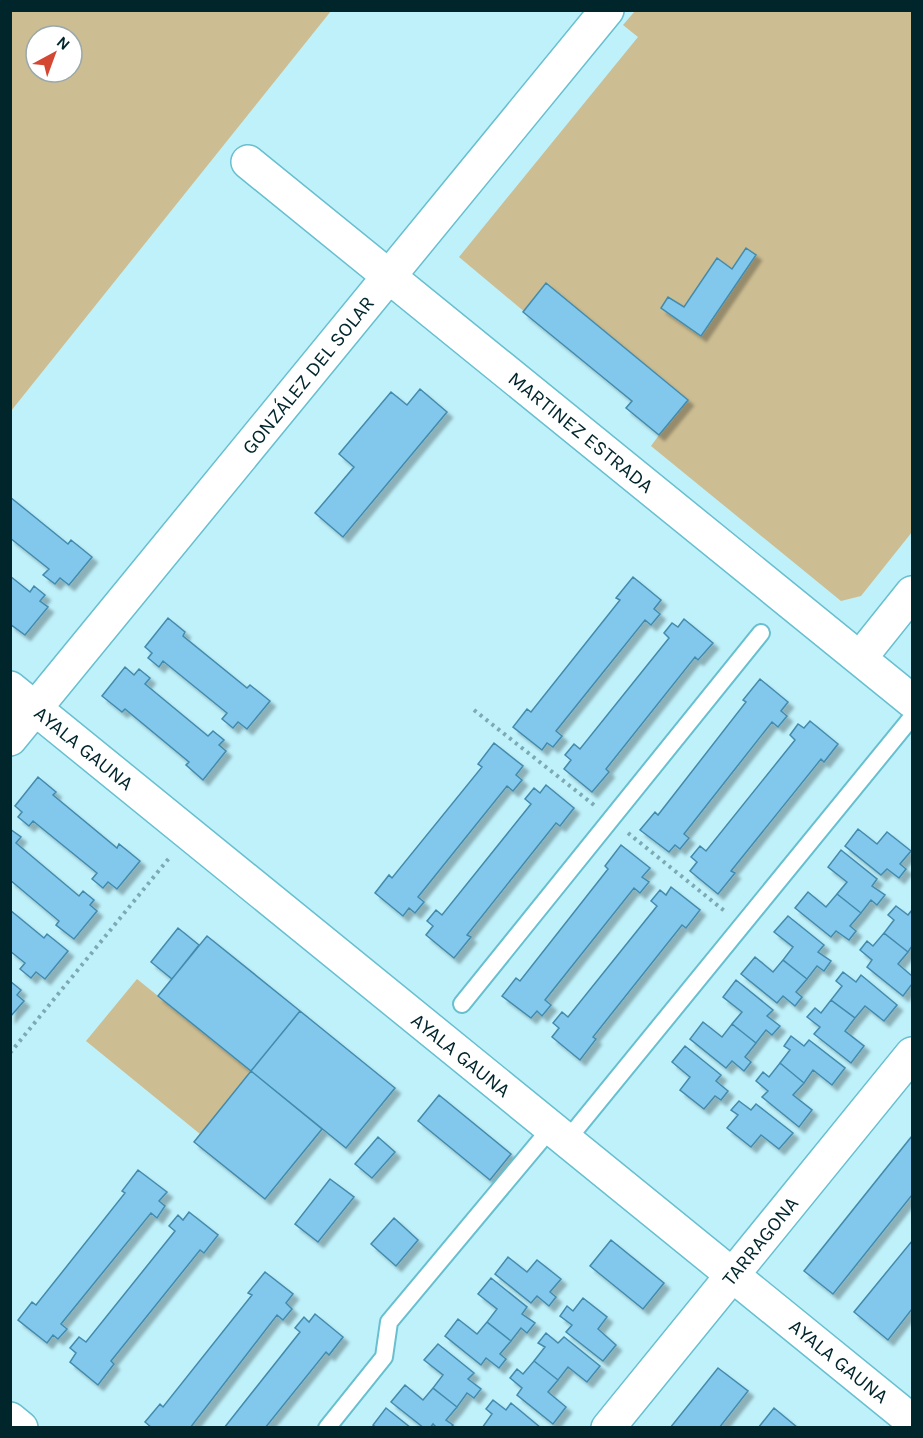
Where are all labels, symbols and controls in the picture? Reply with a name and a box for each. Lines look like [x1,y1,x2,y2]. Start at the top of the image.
north arrow [24,24,84,84]
text: N [53,32,74,54]
street label: GONZÁLEZ DEL SOLAR [237,291,379,459]
street label: MARTINEZ ESTRADA [504,367,658,498]
street label: AYALA GAUNA [30,702,138,795]
street label: AYALA GAUNA [407,1009,515,1102]
street label: TARRAGONA [718,1192,803,1290]
street label: AYALA GAUNA [785,1315,893,1408]

